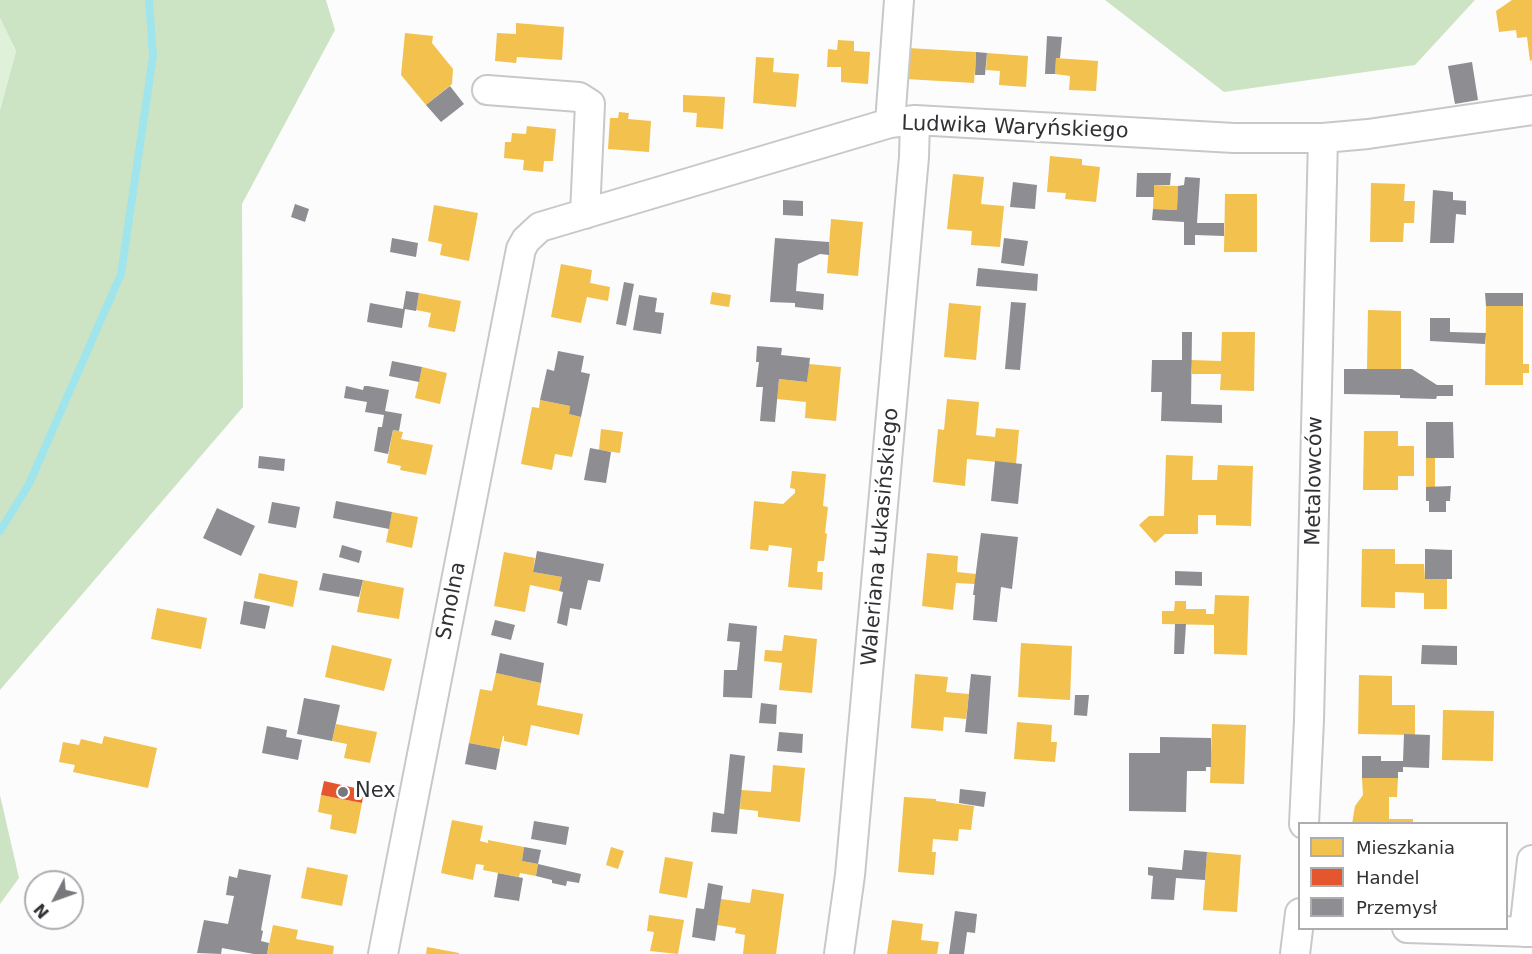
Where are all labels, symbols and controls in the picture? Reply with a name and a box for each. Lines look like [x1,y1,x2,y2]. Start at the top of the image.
street label: Ludwika Waryńskiego [901,111,1129,145]
street label: Waleriana Łukasińskiego [857,407,905,667]
street label: Metalowców [1301,416,1329,546]
street label: Smolna [432,560,472,642]
place label: Nex [355,779,396,805]
marker: Nex [336,785,350,799]
legend [1298,822,1508,930]
text: Mieszkania [1356,837,1455,858]
text: Handel [1356,867,1419,888]
north arrow [24,870,84,930]
text: Przemysł [1356,897,1437,918]
text: N [30,900,53,922]

